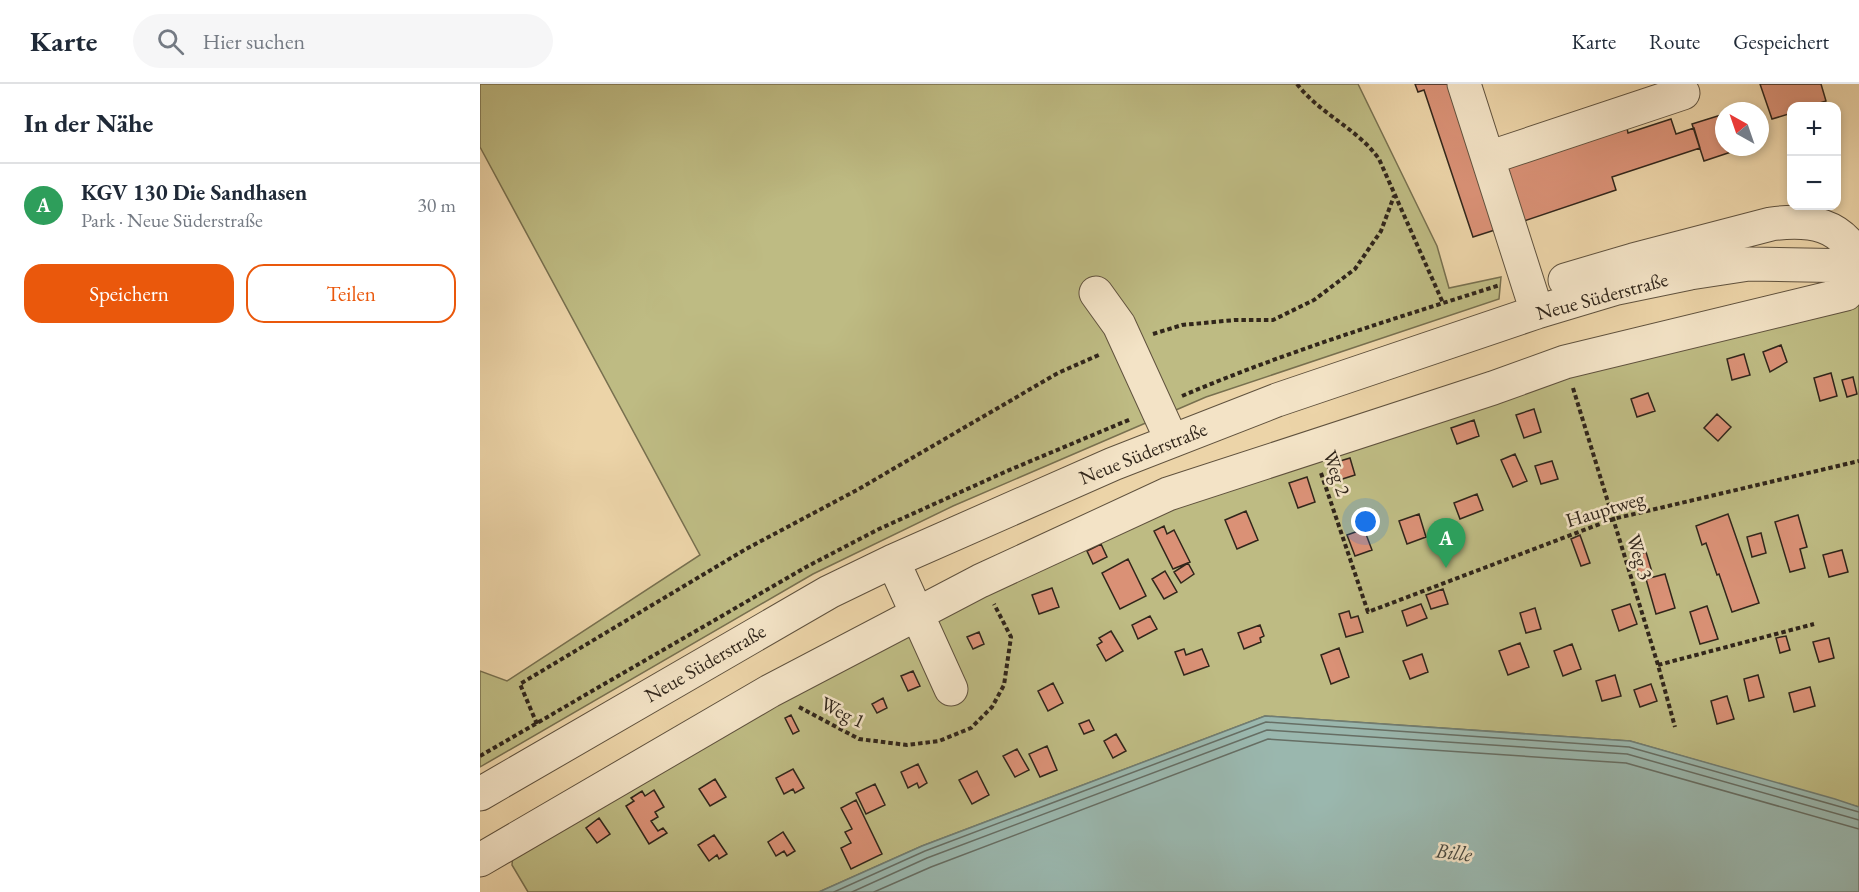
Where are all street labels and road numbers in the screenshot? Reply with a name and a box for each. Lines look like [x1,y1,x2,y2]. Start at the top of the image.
street label: Neue Süderstraße [1533,266,1671,326]
street label: Neue Süderstraße [1075,415,1211,490]
street label: Weg 2 [1317,447,1357,500]
street label: Hauptweg [1562,485,1648,533]
street label: Weg 3 [1621,531,1659,583]
street label: Neue Süderstraße [640,618,770,708]
street label: Weg 1 [816,690,870,734]

